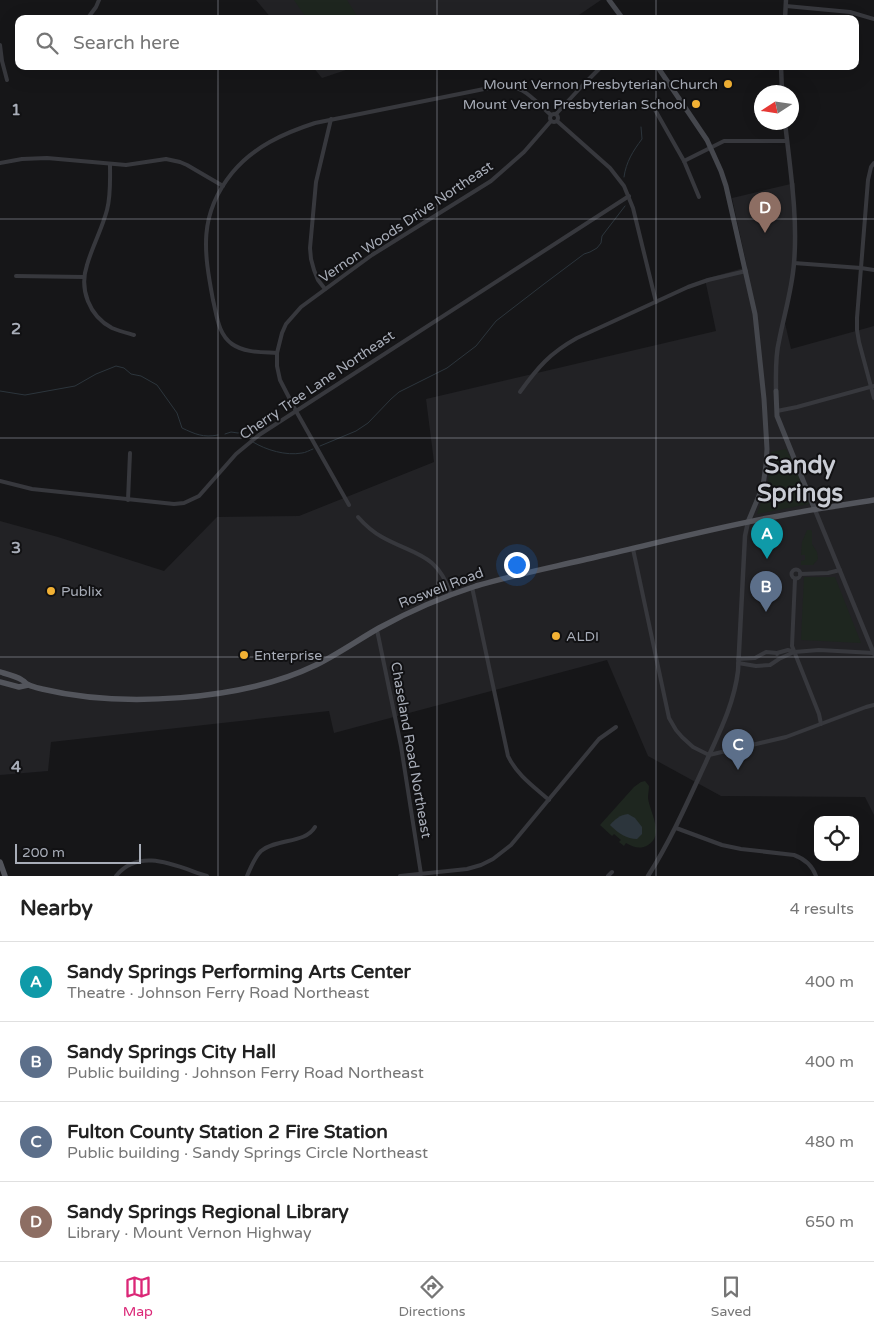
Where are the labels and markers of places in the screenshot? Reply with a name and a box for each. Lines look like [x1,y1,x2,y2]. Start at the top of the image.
place label: Mount Vernon Presbyterian Church [483,76,718,93]
marker: Mount Vernon Presbyterian Church [722,78,734,90]
place label: Mount Veron Presbyterian School [463,96,686,113]
marker: Mount Veron Presbyterian School [690,98,702,110]
pin: D [749,192,781,233]
pin: A [751,518,783,559]
pin: B [750,571,782,612]
place label: Publix [61,583,102,600]
marker: Publix [45,585,57,597]
place label: ALDI [566,628,599,645]
marker: ALDI [550,630,562,642]
place label: Enterprise [254,647,322,664]
marker: Enterprise [238,649,250,661]
pin: C [722,729,754,770]

